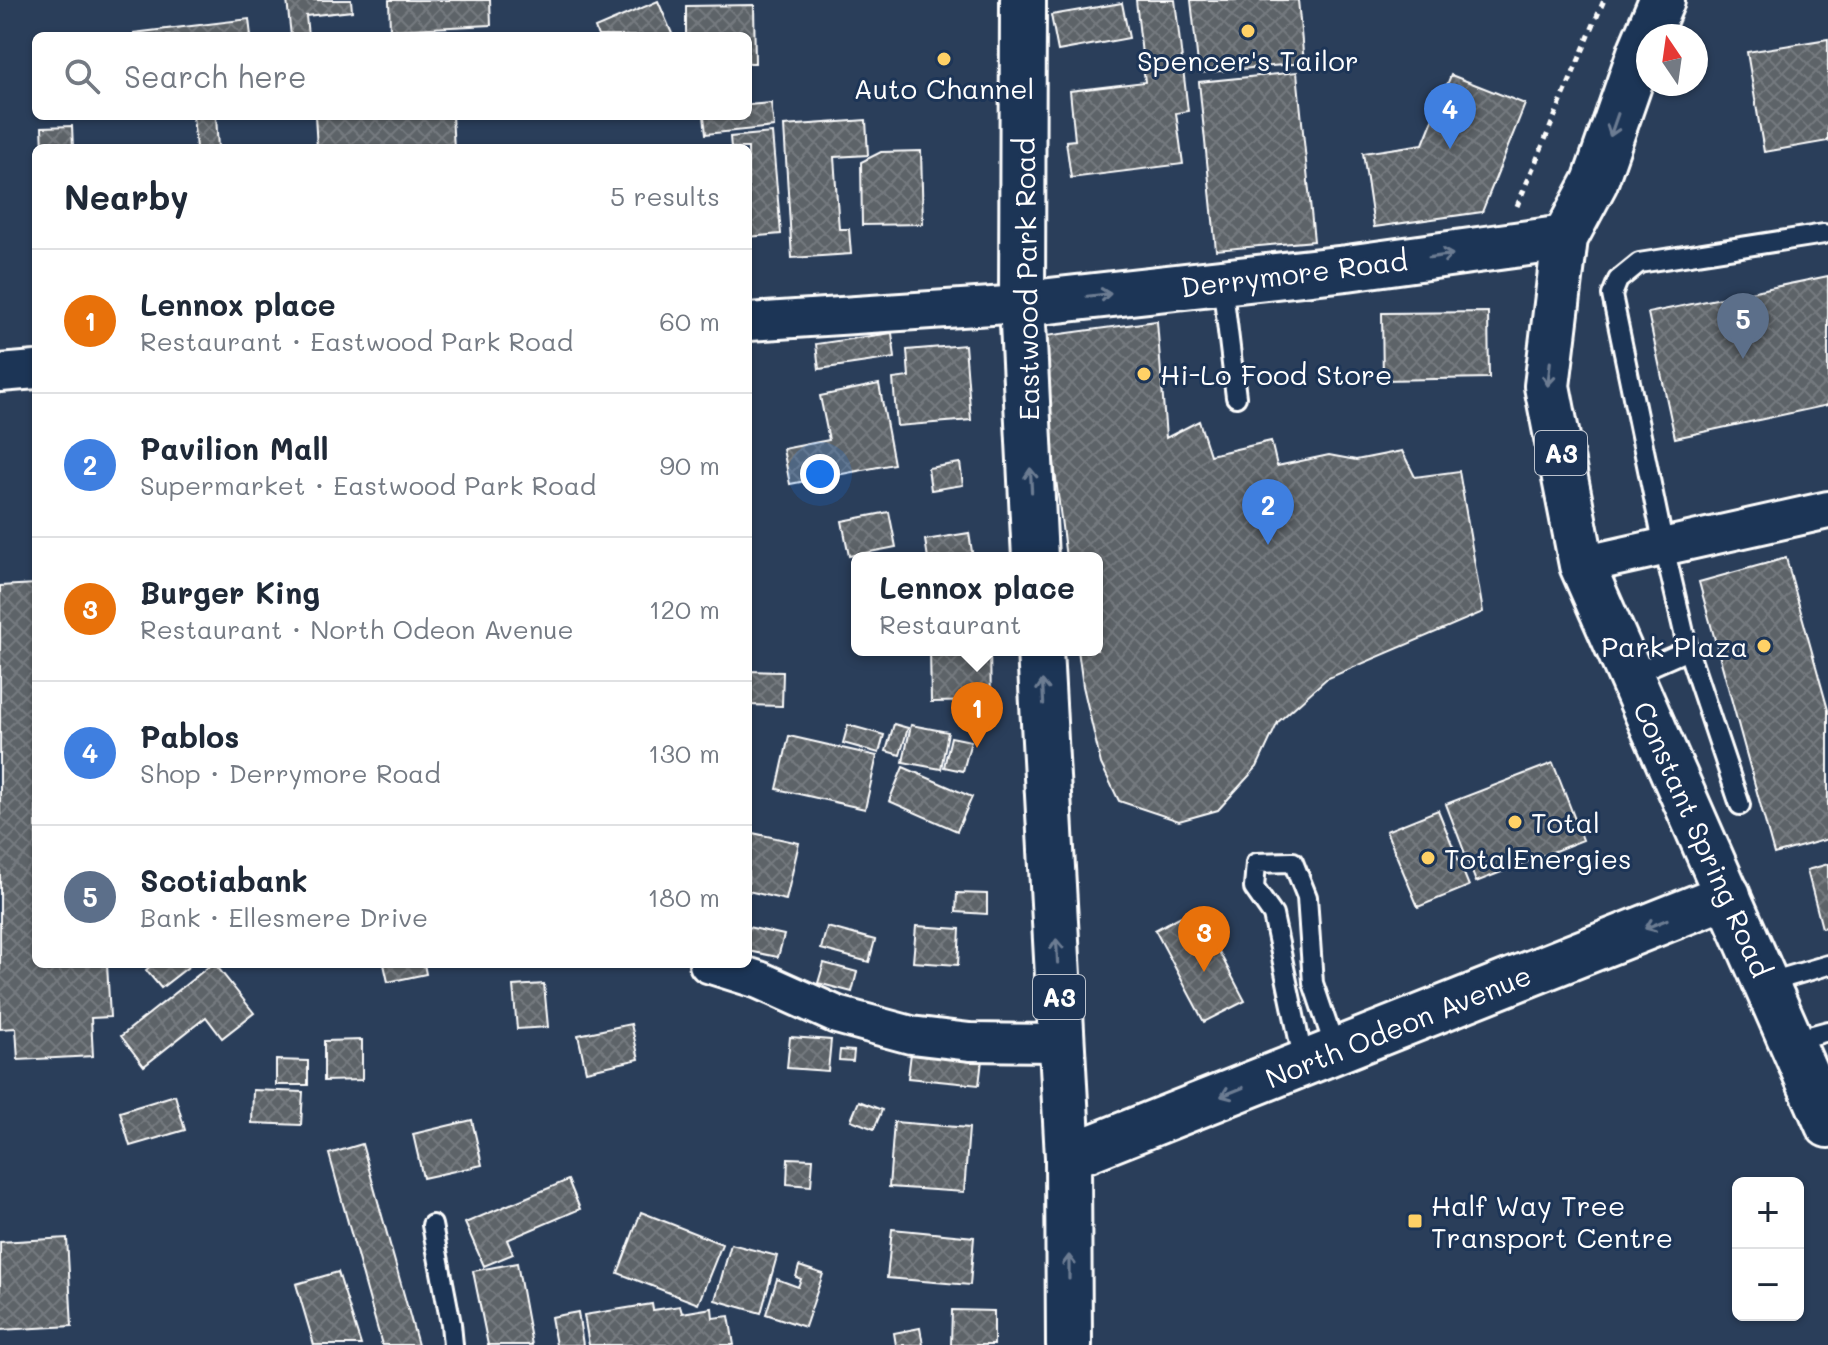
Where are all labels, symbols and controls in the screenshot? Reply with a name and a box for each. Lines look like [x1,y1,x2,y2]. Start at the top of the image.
marker: Spencer's Tailor [1239,22,1257,40]
north arrow [1636,24,1708,96]
search box [32,32,752,120]
place label: Spencer's Tailor [1137,42,1359,78]
marker: Auto Channel [935,50,953,68]
icon: search [60,54,104,98]
text: Search here [124,56,307,96]
place label: Auto Channel [853,70,1035,106]
pin: 4 [1424,83,1476,149]
one-way arrow [1606,113,1621,138]
street label: Eastwood Park Road [1006,137,1046,421]
text: Nearby [64,174,189,219]
text: 5 results [610,179,720,213]
street label: Derrymore Road [1178,241,1410,305]
one-way arrow [1427,248,1454,263]
text: Lennox place [140,284,336,324]
one-way arrow [1085,288,1112,303]
pin: 5 [1717,293,1769,359]
text: 1 [84,304,96,338]
text: 60 m [659,304,720,338]
text: Restaurant · Eastwood Park Road [140,324,573,358]
place label: Hi-Lo Food Store [1160,356,1392,392]
one-way arrow [1542,360,1557,387]
marker: Hi-Lo Food Store [1135,365,1153,383]
text: Pavilion Mall [140,428,329,468]
road number: A3 [1535,431,1587,475]
text: 2 [83,448,97,482]
text: 90 m [660,448,720,482]
your location [800,454,840,494]
one-way arrow [1023,467,1038,494]
text: Supermarket · Eastwood Park Road [140,468,596,502]
pin: 2 [1242,479,1294,545]
popup [851,552,1103,656]
text: Lennox place [879,567,1075,607]
text: Burger King [140,572,320,612]
text: 3 [82,592,98,626]
text: 120 m [649,592,720,626]
text: Restaurant [879,607,1021,641]
text: Restaurant · North Odeon Avenue [140,612,574,646]
place label: Park Plaza [1601,628,1748,664]
marker: Park Plaza [1755,637,1773,655]
one-way arrow [1035,679,1050,706]
pin: 1 [951,682,1003,748]
street label: Constant Spring Road [1626,695,1780,983]
text: Pablos [140,716,239,756]
text: 4 [82,736,98,770]
text: 130 m [648,736,720,770]
text: Shop · Derrymore Road [140,756,441,790]
place label: Total [1531,804,1600,840]
marker: Total [1506,813,1524,831]
place label: TotalEnergies [1444,840,1632,876]
marker: TotalEnergies [1419,849,1437,867]
text: Scotiabank [140,860,308,900]
text: 5 [82,880,98,914]
text: 180 m [648,880,720,914]
text: Bank · Ellesmere Drive [140,900,428,934]
pin: 3 [1178,906,1230,972]
one-way arrow [1644,918,1669,932]
one-way arrow [1049,938,1064,965]
street label: North Odeon Avenue [1260,956,1536,1096]
road number: A3 [1033,975,1085,1019]
one-way arrow [1220,1086,1245,1100]
map controls [1732,1177,1804,1321]
button: + [1732,1177,1804,1249]
place label: Half Way Tree Transport Centre [1431,1187,1673,1255]
marker: Half Way Tree Transport Centre [1406,1212,1424,1230]
button: − [1732,1249,1804,1321]
one-way arrow [1061,1254,1077,1281]

